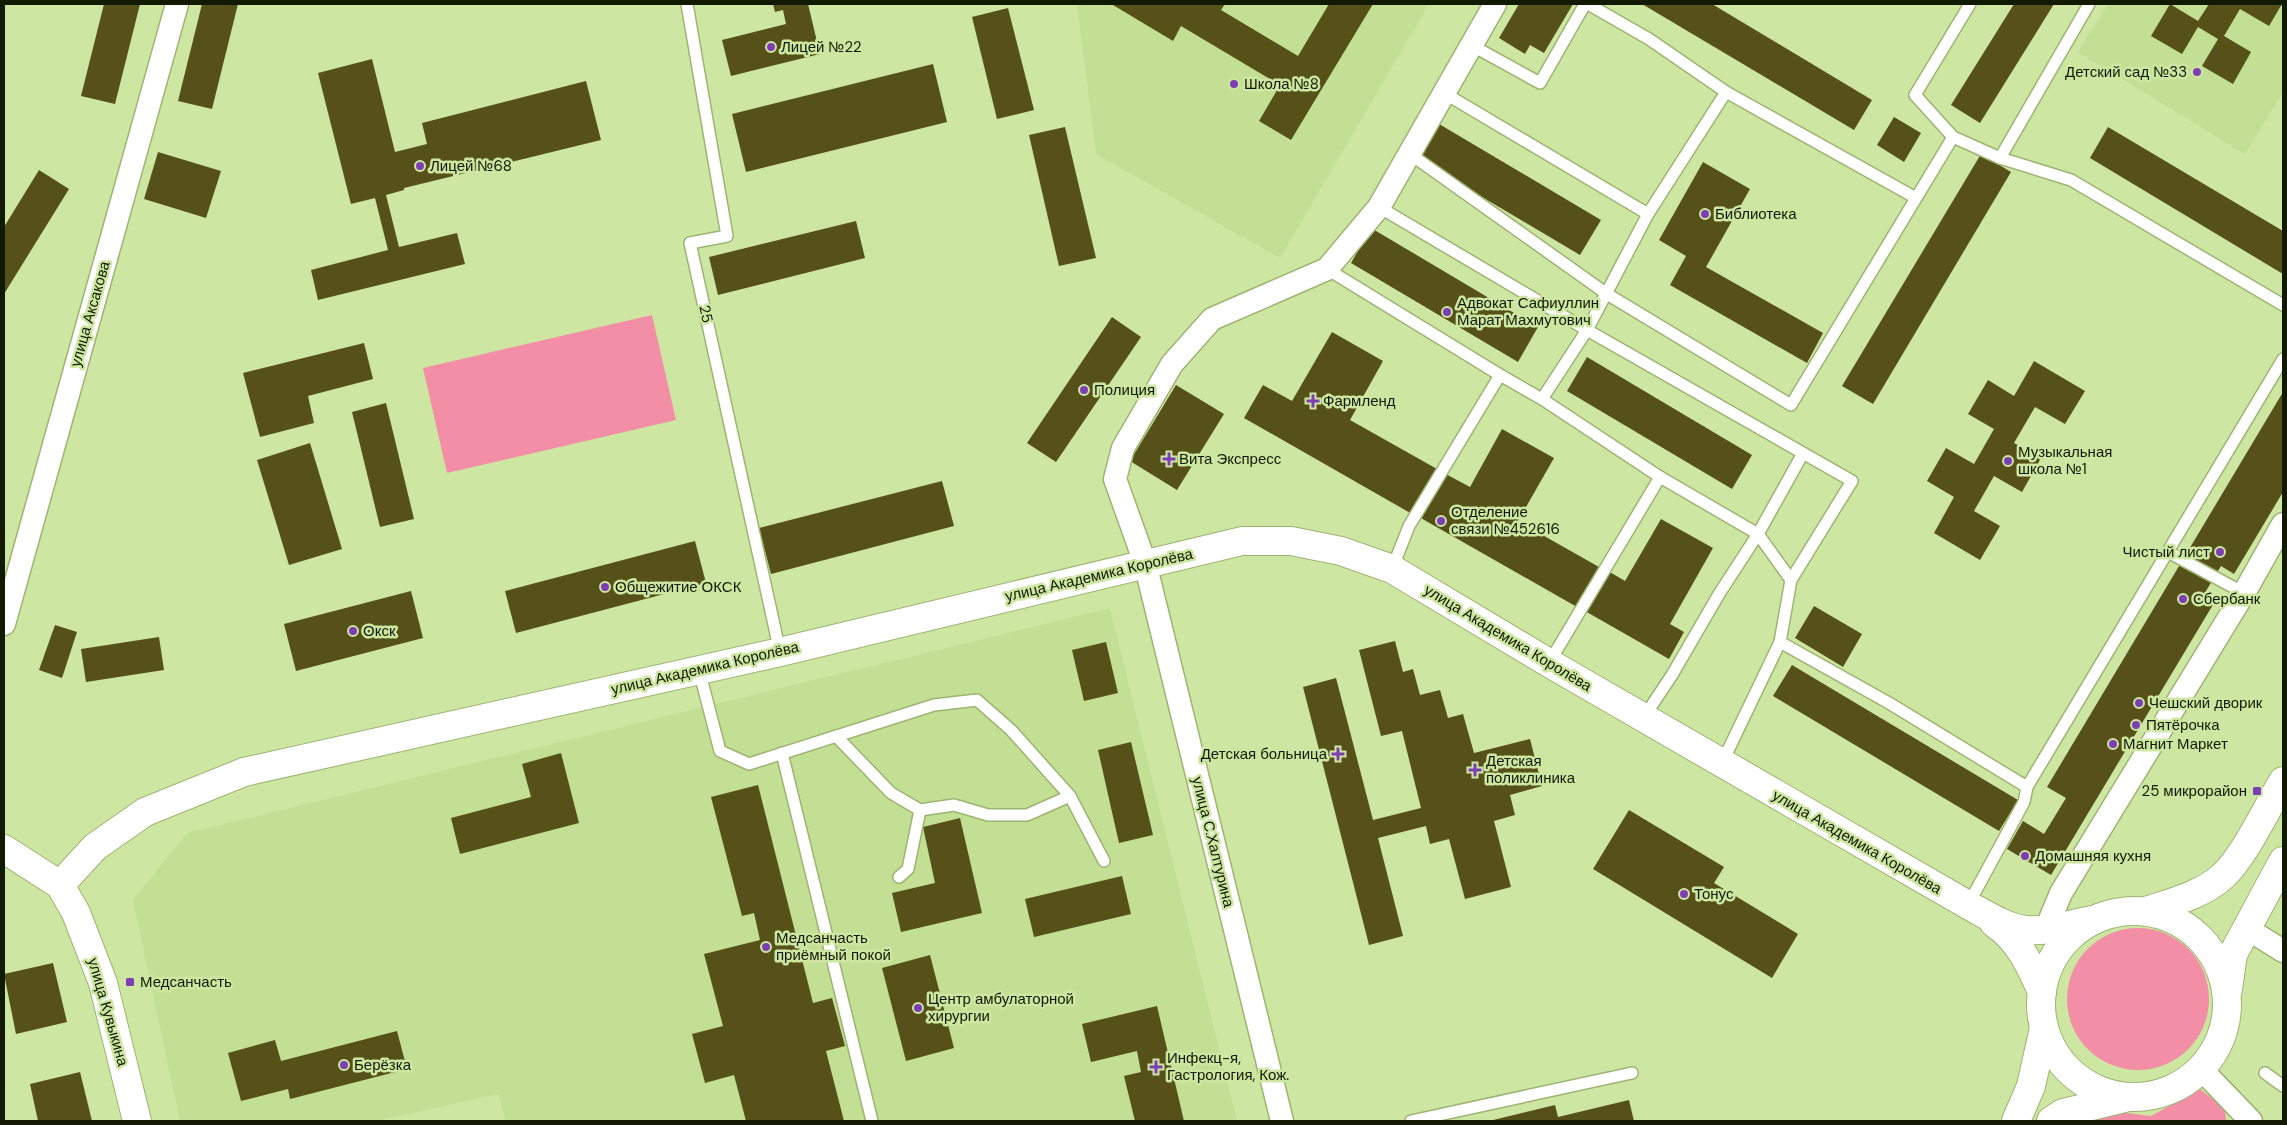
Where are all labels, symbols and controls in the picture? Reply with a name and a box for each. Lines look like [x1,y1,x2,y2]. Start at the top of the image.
place label: Лицей №22 [781,37,862,57]
marker: Лицей №22 [765,41,777,53]
place label: Детский сад №33 [2065,62,2187,82]
marker: Детский сад №33 [2191,66,2203,78]
place label: Школа №8 [1244,74,1319,94]
marker: Школа №8 [1228,78,1240,90]
place label: Лицей №68 [430,156,512,176]
marker: Лицей №68 [414,160,426,172]
place label: Библиотека [1715,204,1797,224]
marker: Библиотека [1699,208,1711,220]
street label: улица Аксакова [65,258,115,369]
place label: Адвокат Сафиуллин Марат Махмутович [1457,293,1599,330]
street label: 25 [694,303,718,325]
marker: Адвокат Сафиуллин Марат Махмутович [1441,306,1453,318]
place label: Полиция [1094,380,1155,400]
marker: Полиция [1078,384,1090,396]
place label: Фармленд [1323,391,1396,411]
marker: Фармленд [1307,395,1319,407]
place label: Музыкальная школа №1 [2018,442,2112,479]
place label: Вита Экспресс [1179,449,1282,469]
marker: Вита Экспресс [1163,453,1175,465]
marker: Музыкальная школа №1 [2002,455,2014,467]
place label: Отделение связи №452616 [1451,502,1560,539]
marker: Отделение связи №452616 [1435,515,1447,527]
place label: Чистый лист [2123,542,2210,562]
street label: улица Академика Королёва [1003,543,1195,606]
marker: Чистый лист [2214,546,2226,558]
place label: Общежитие ОКСК [615,577,742,597]
street label: улица Академика Королёва [1420,580,1596,696]
marker: Общежитие ОКСК [599,581,611,593]
place label: Сбербанк [2193,589,2261,609]
marker: Сбербанк [2177,593,2189,605]
place label: Окск [363,621,396,641]
marker: Окск [347,625,359,637]
street label: улица Академика Королёва [609,636,801,699]
place label: Чешский дворик [2149,693,2263,713]
marker: Чешский дворик [2133,697,2145,709]
place label: Пятёрочка [2146,715,2220,735]
marker: Пятёрочка [2130,719,2142,731]
place label: Магнит Маркет [2123,734,2228,754]
marker: Магнит Маркет [2107,738,2119,750]
place label: Детская больница [1201,744,1328,764]
marker: Детская больница [1331,747,1345,761]
place label: Детская поликлиника [1486,751,1576,788]
marker: Детская поликлиника [1468,763,1482,777]
street label: улица С.Халтурина [1187,775,1239,910]
place label: 25 микрорайон [2142,781,2247,801]
street label: улица Академика Королёва [1769,785,1946,899]
marker: 25 микрорайон [2251,785,2263,797]
place label: Домашняя кухня [2035,846,2151,866]
marker: Домашняя кухня [2019,850,2031,862]
place label: Тонус [1694,884,1734,904]
marker: Тонус [1678,888,1690,900]
place label: Медсанчасть приёмный покой [776,928,891,965]
marker: Медсанчасть приёмный покой [760,941,772,953]
street label: улица Кувыкина [83,956,133,1069]
place label: Медсанчасть [140,972,232,992]
marker: Медсанчасть [124,976,136,988]
place label: Центр амбулаторной хирургии [928,989,1074,1026]
marker: Центр амбулаторной хирургии [912,1002,924,1014]
place label: Инфекц-я, Гастрология, Кож. [1167,1048,1289,1085]
place label: Берёзка [354,1055,412,1075]
marker: Берёзка [338,1059,350,1071]
marker: Инфекц-я, Гастрология, Кож. [1149,1060,1163,1074]

